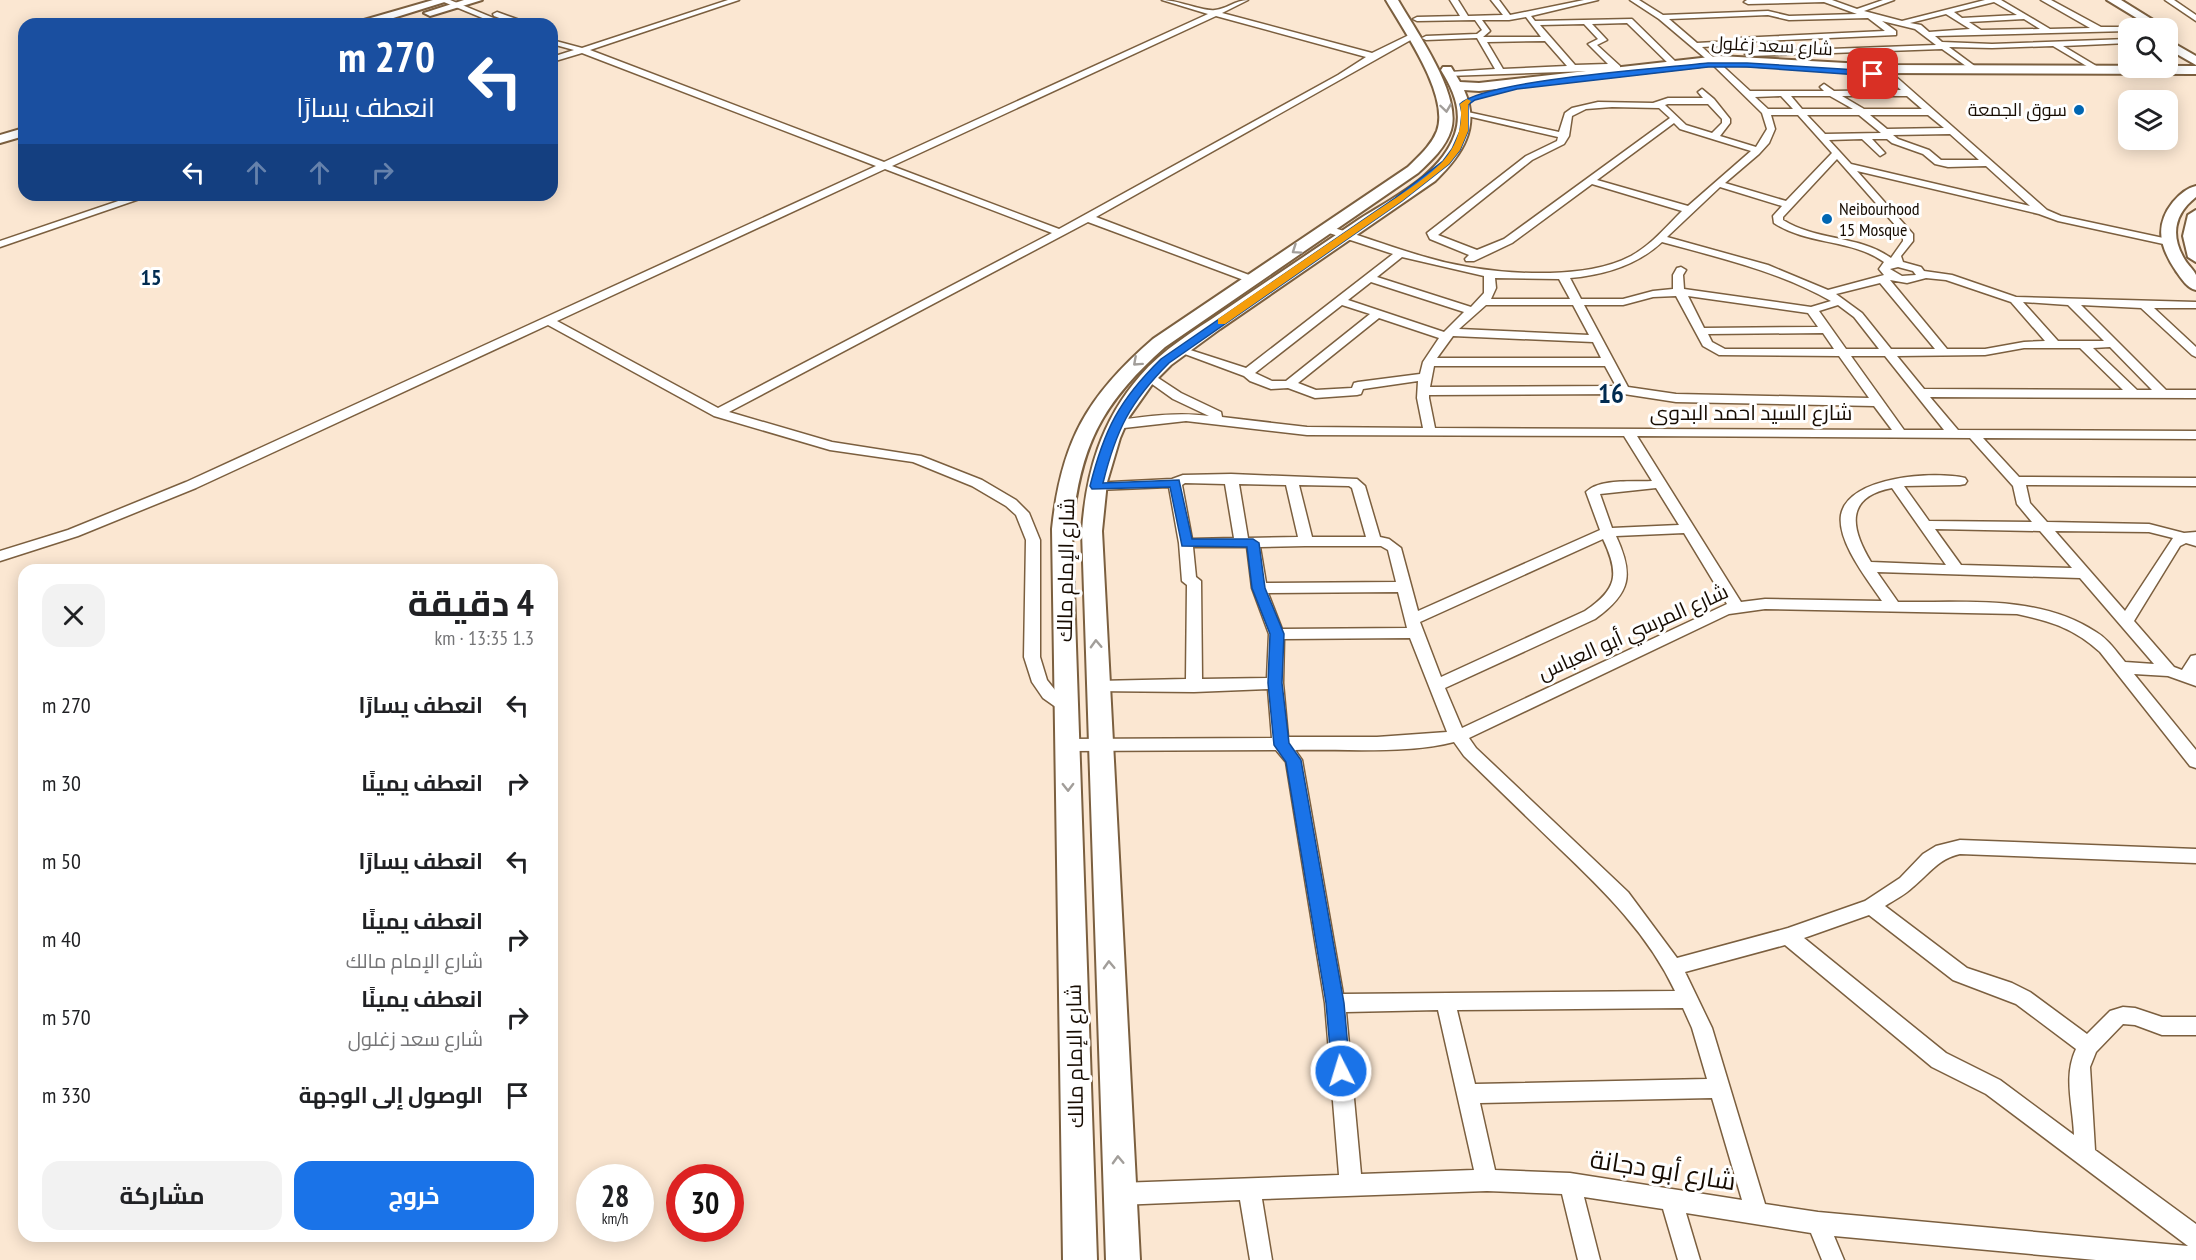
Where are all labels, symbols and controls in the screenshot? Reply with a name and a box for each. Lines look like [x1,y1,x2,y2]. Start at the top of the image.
map controls [2118,18,2178,150]
button: search [2118,18,2178,78]
text: 270 m [338,29,435,84]
street label: شارع سعد زغلول [1711,31,1833,61]
icon: left [456,42,534,120]
pin [1847,48,1898,99]
icon: arrive [1856,57,1889,90]
text: انعطف يسارًا [296,90,435,124]
button: layers [2118,90,2178,150]
place label: سوق الجمعة [1968,98,2067,122]
one-way arrow [1440,103,1452,113]
marker: سوق الجمعة [2072,103,2086,117]
icon: left [177,156,210,189]
icon: ahead [240,156,273,189]
icon: ahead [303,156,336,189]
icon: right [366,156,399,189]
place label: Neibourhood 15 Mosque [1839,197,1920,241]
marker: Neibourhood 15 Mosque [1820,212,1834,226]
one-way arrow [1292,243,1303,254]
district label: 15 [140,263,162,291]
one-way arrow [1133,355,1144,366]
district label: 16 [1598,376,1624,410]
street label: شارع السيد احمد البدوى [1650,399,1852,427]
street label: شارع الإمام مالك [1051,498,1081,642]
street label: شارع المرسي أبو العباس [1533,577,1733,688]
text: 4 دقيقة [408,579,534,626]
button: close [42,584,105,647]
text: 1.3 km · 13:35 [435,625,534,651]
one-way arrow [1090,640,1103,649]
icon: left [501,689,534,722]
text: 270 m [42,691,91,719]
text: انعطف يسارًا [359,691,483,719]
icon: right [501,767,534,800]
text: 30 m [42,769,81,797]
text: انعطف يمينًا [361,769,483,797]
one-way arrow [1062,783,1074,792]
icon: left [501,845,534,878]
text: 50 m [42,847,81,875]
text: انعطف يسارًا [359,847,483,875]
text: انعطف يمينًا [361,907,483,935]
icon: right [501,923,534,956]
text: 40 m [42,925,81,953]
text: شارع الإمام مالك [346,948,483,974]
one-way arrow [1103,960,1116,969]
street label: شارع الإمام مالك [1060,984,1090,1128]
text: انعطف يمينًا [361,985,483,1013]
icon: right [501,1001,534,1034]
text: 570 m [42,1003,91,1031]
text: شارع سعد زغلول [348,1026,483,1052]
position arrow [1309,1039,1373,1103]
icon: arrive [501,1079,534,1112]
text: 330 m [42,1081,91,1109]
text: الوصول إلى الوجهة [299,1081,483,1109]
street label: شارع أبو دجانة [1588,1142,1738,1198]
one-way arrow [1111,1155,1124,1164]
button: مشاركة [42,1161,282,1230]
button: خروج [294,1161,534,1230]
speed limit sign: 30 [666,1164,744,1242]
text: 28 [601,1176,629,1215]
text: km/h [602,1209,628,1228]

